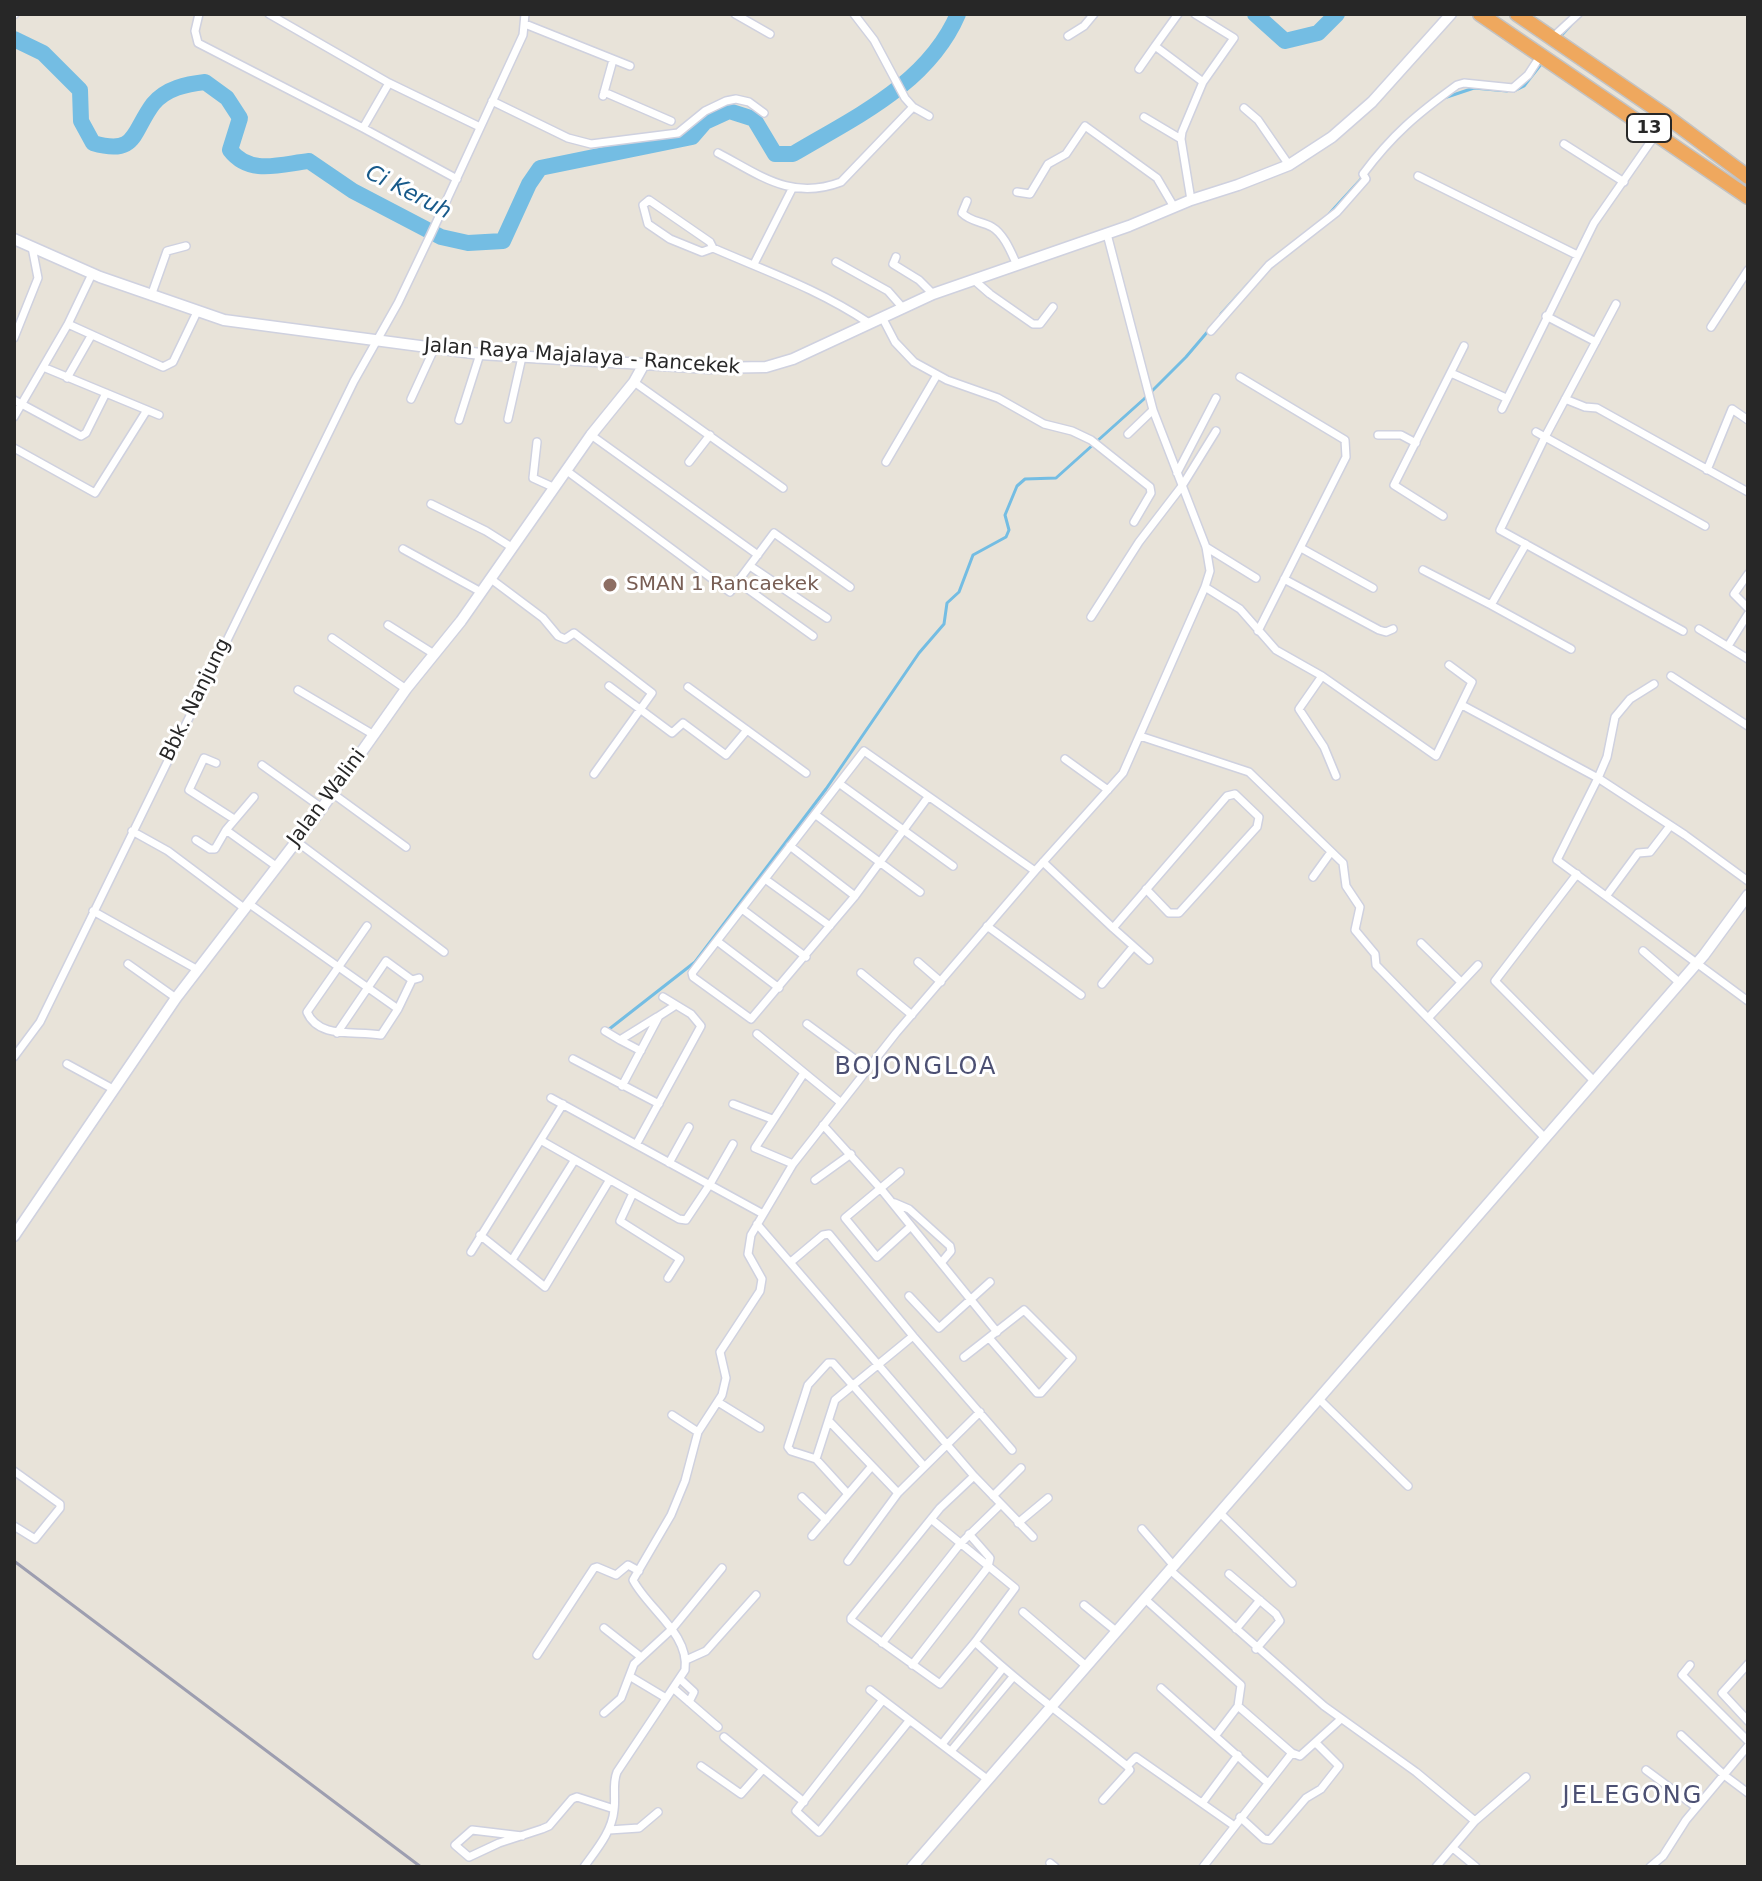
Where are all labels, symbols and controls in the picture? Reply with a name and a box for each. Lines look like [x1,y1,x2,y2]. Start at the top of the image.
road number: 13 [1627,114,1671,142]
water label: Ci Keruh [361,160,455,226]
street label: Jalan Raya Majalaya - Rancekek [423,334,741,380]
place label: SMAN 1 Rancaekek [626,573,819,597]
marker: SMAN 1 Rancaekek [601,576,619,594]
street label: Bbk. Nanjung [156,634,236,766]
street label: Jalan Walini [283,745,371,851]
district label: BOJONGLOA [835,1054,997,1082]
district label: JELEGONG [1563,1783,1703,1811]

